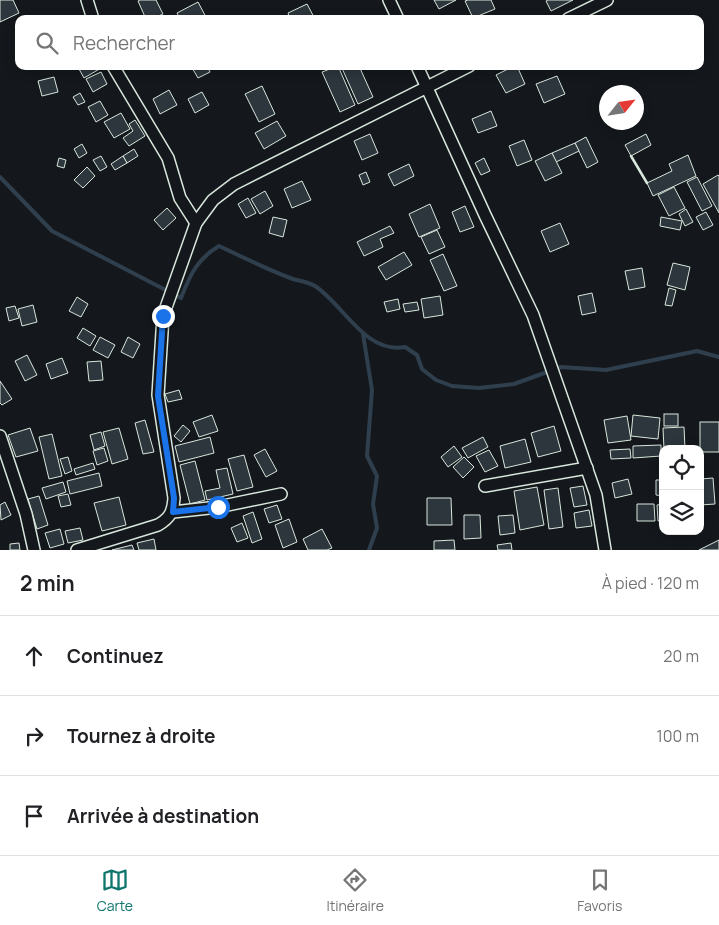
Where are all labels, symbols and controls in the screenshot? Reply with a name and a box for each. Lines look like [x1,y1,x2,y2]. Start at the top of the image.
search box [15,15,704,70]
icon: search [33,29,61,57]
text: Rechercher [73,30,175,56]
north arrow [599,85,644,130]
route end [152,305,175,328]
map controls [659,445,704,535]
button: locate [659,445,704,490]
button: layers [659,490,704,535]
route start [207,496,230,519]
text: 2 min [20,569,75,597]
text: À pied · 120 m [602,572,699,594]
icon: ahead [20,642,48,670]
text: Continuez [67,643,164,669]
text: 20 m [663,645,699,667]
icon: right [20,722,48,750]
text: Tournez à droite [67,723,215,749]
text: 100 m [656,725,699,747]
icon: arrive [20,802,48,830]
text: Arrivée à destination [67,803,259,829]
tab: Carte [97,866,133,915]
tab: Itinéraire [326,866,384,915]
tab: Favoris [577,866,622,915]

